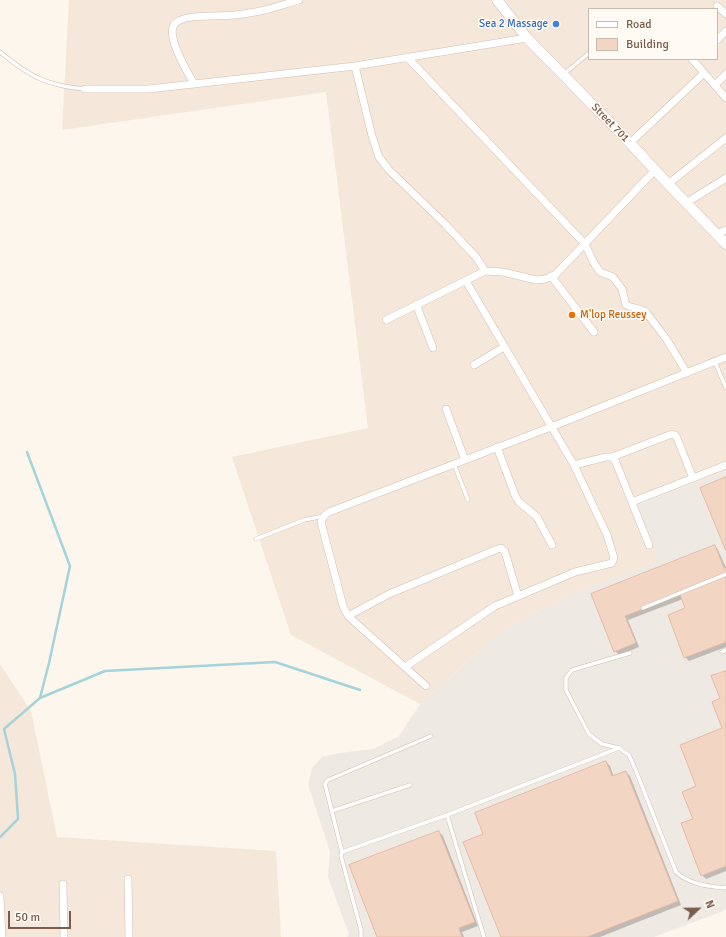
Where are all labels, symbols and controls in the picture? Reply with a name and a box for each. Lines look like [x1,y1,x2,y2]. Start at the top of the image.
legend [588,8,718,60]
place label: Sea 2 Massage [479,17,548,31]
text: Road [626,17,652,32]
marker: Sea 2 Massage [551,19,561,29]
text: Building [626,37,669,52]
street label: Street 701 [588,101,632,145]
place label: M'lop Reussey [580,308,646,322]
marker: M'lop Reussey [567,310,577,320]
north arrow [678,889,718,929]
text: N [702,898,717,910]
scale bar [10,903,73,929]
text: 50 m [15,910,40,925]

